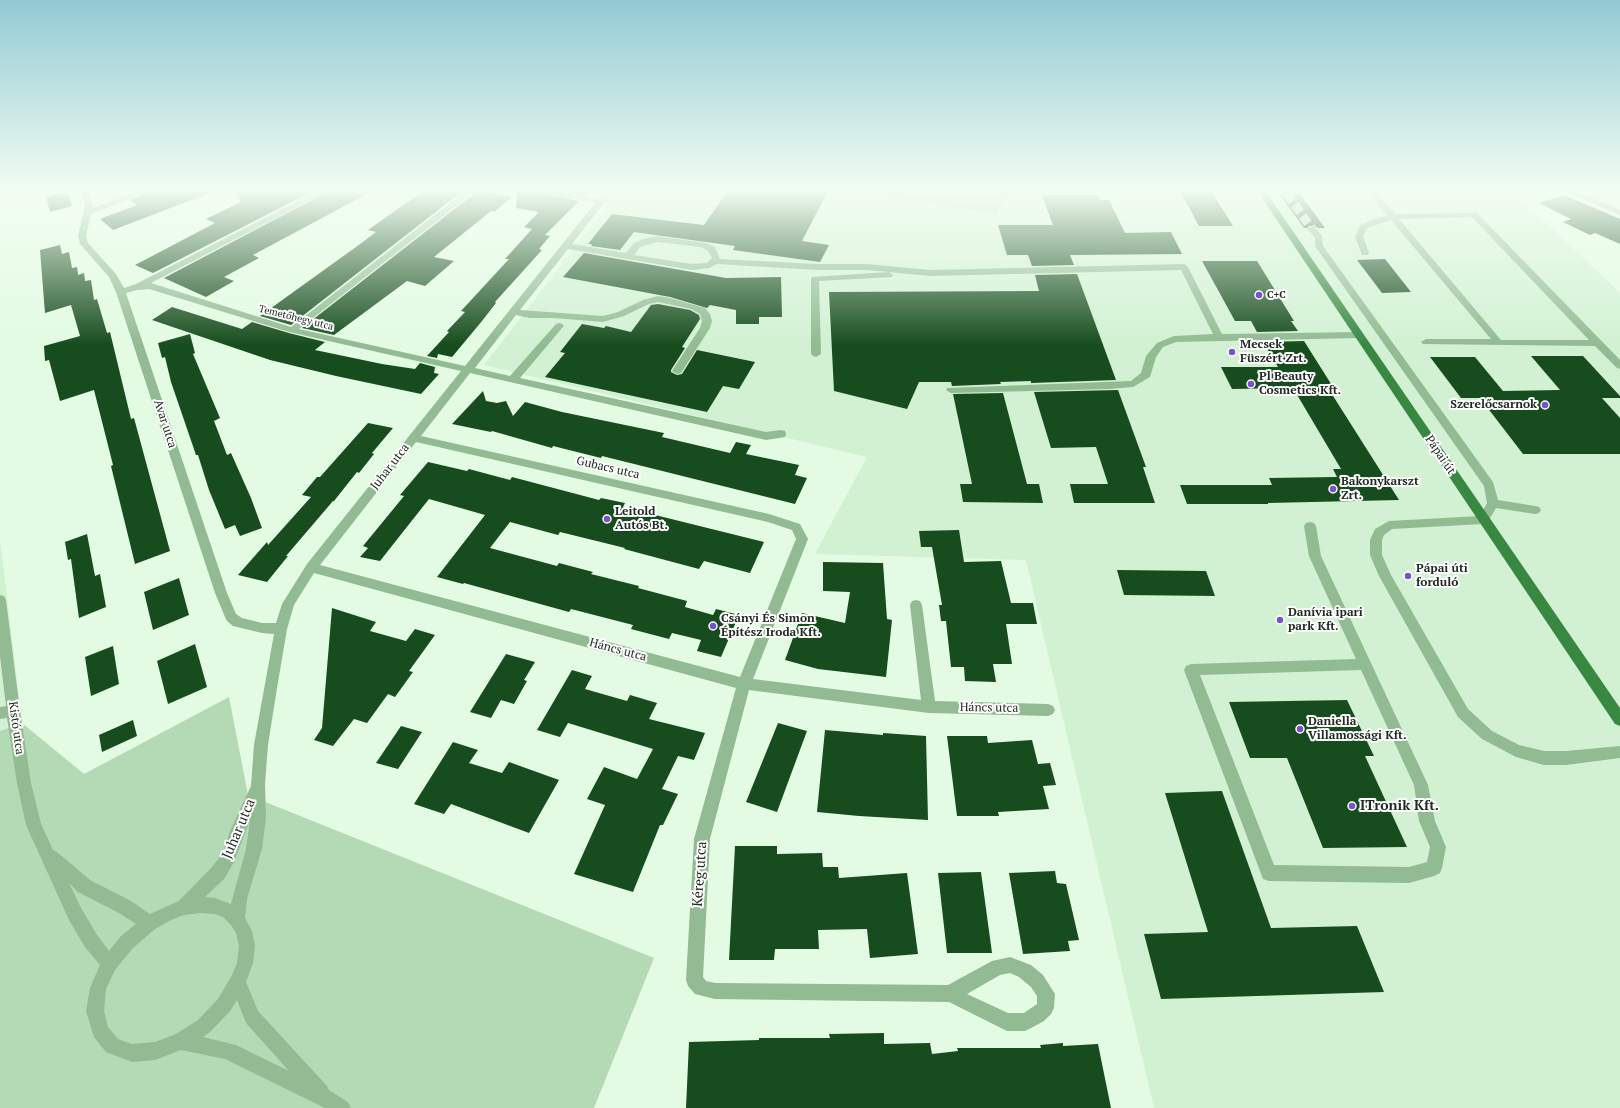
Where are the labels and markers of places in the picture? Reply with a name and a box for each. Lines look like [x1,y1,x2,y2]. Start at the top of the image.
place label: C+C [1267,289,1286,301]
marker: C+C [1254,290,1264,300]
place label: Mecsek Füszért Zrt. [1240,338,1307,366]
marker: Mecsek Füszért Zrt. [1227,347,1237,357]
place label: Pl Beauty Cosmetics Kft. [1259,370,1341,398]
marker: Pl Beauty Cosmetics Kft. [1246,379,1256,389]
place label: Szerelőcsarnok [1450,398,1537,412]
marker: Szerelőcsarnok [1540,400,1550,410]
place label: Bakonykarszt Zrt. [1341,475,1419,503]
marker: Bakonykarszt Zrt. [1328,484,1338,494]
place label: Leitold Autós Bt. [615,505,668,533]
marker: Leitold Autós Bt. [602,514,612,524]
place label: Pápai úti forduló [1416,562,1468,590]
marker: Pápai úti forduló [1403,571,1413,581]
place label: Danívia ipari park Kft. [1288,606,1363,634]
place label: Csányi És Simon Építész Iroda Kft. [721,612,821,640]
marker: Danívia ipari park Kft. [1275,615,1285,625]
marker: Csányi És Simon Építész Iroda Kft. [708,621,718,631]
place label: Daniella Villamossági Kft. [1308,715,1406,743]
marker: Daniella Villamossági Kft. [1295,724,1305,734]
place label: ITronik Kft. [1360,798,1439,814]
marker: ITronik Kft. [1347,801,1357,811]

